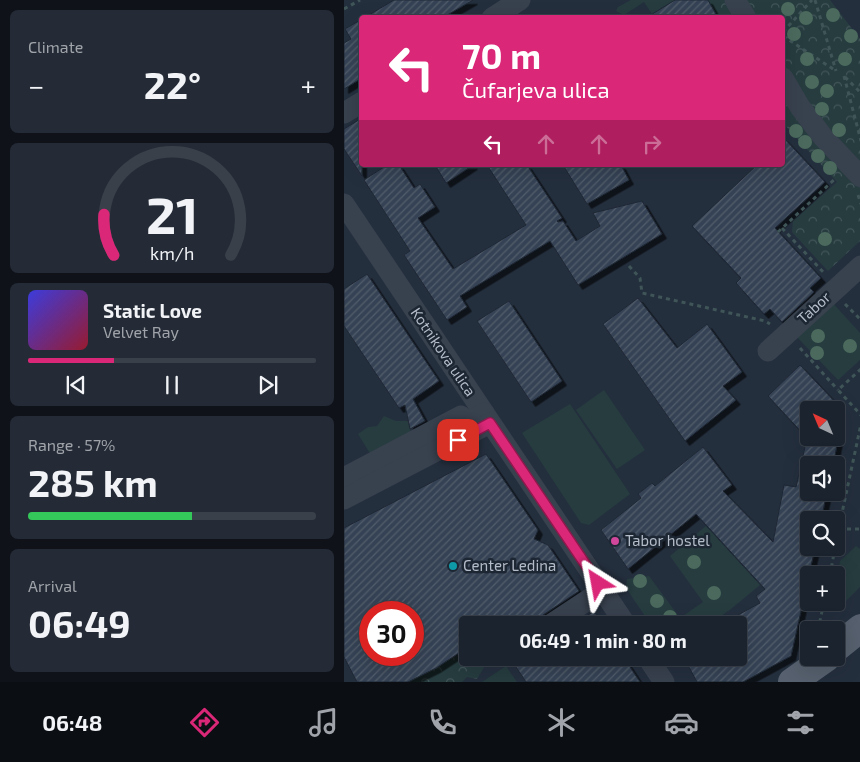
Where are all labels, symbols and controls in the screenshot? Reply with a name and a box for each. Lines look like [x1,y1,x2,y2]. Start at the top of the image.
text: 70 m [462,34,541,76]
icon: left [379,35,444,100]
text: Climate [28,37,83,56]
text: 22° [144,61,201,107]
text: − [28,68,44,102]
text: + [301,68,316,102]
text: Čufarjeva ulica [462,76,610,102]
icon: left [479,130,507,158]
icon: ahead [532,130,560,158]
icon: ahead [585,130,613,158]
icon: right [638,130,666,158]
text: 21 [146,182,198,244]
text: km/h [150,242,194,264]
street label: Tabor [793,288,834,327]
text: Static Love [103,299,202,322]
street label: Kotnikova ulica [408,304,480,399]
text: Velvet Ray [103,322,179,341]
icon: previous [62,371,90,399]
icon: pause [158,371,186,399]
icon: next [254,371,282,399]
north arrow [800,401,845,446]
map controls [800,401,845,666]
pin [437,419,479,461]
icon: arrive [444,426,472,454]
text: Range · 57% [28,435,115,454]
button: sound [800,456,845,501]
text: 285 km [28,459,158,505]
button: search [800,511,845,556]
place label: Tabor hostel [625,531,710,549]
marker: Tabor hostel [609,535,621,547]
place label: Center Ledina [463,556,556,574]
position arrow [571,556,623,608]
marker: Center Ledina [447,560,459,572]
button: + [800,566,845,611]
text: Arrival [28,576,77,595]
text: 06:49 [28,600,131,646]
speed limit sign: 30 [359,601,424,666]
button: − [800,621,845,666]
text: 06:49 · 1 min · 80 m [519,629,687,652]
icon: directions [187,705,222,740]
icon: music [306,705,341,740]
icon: phone [425,705,460,740]
icon: climate [544,705,579,740]
icon: car [664,705,699,740]
icon: filters [783,705,818,740]
text: 06:48 [42,709,102,735]

